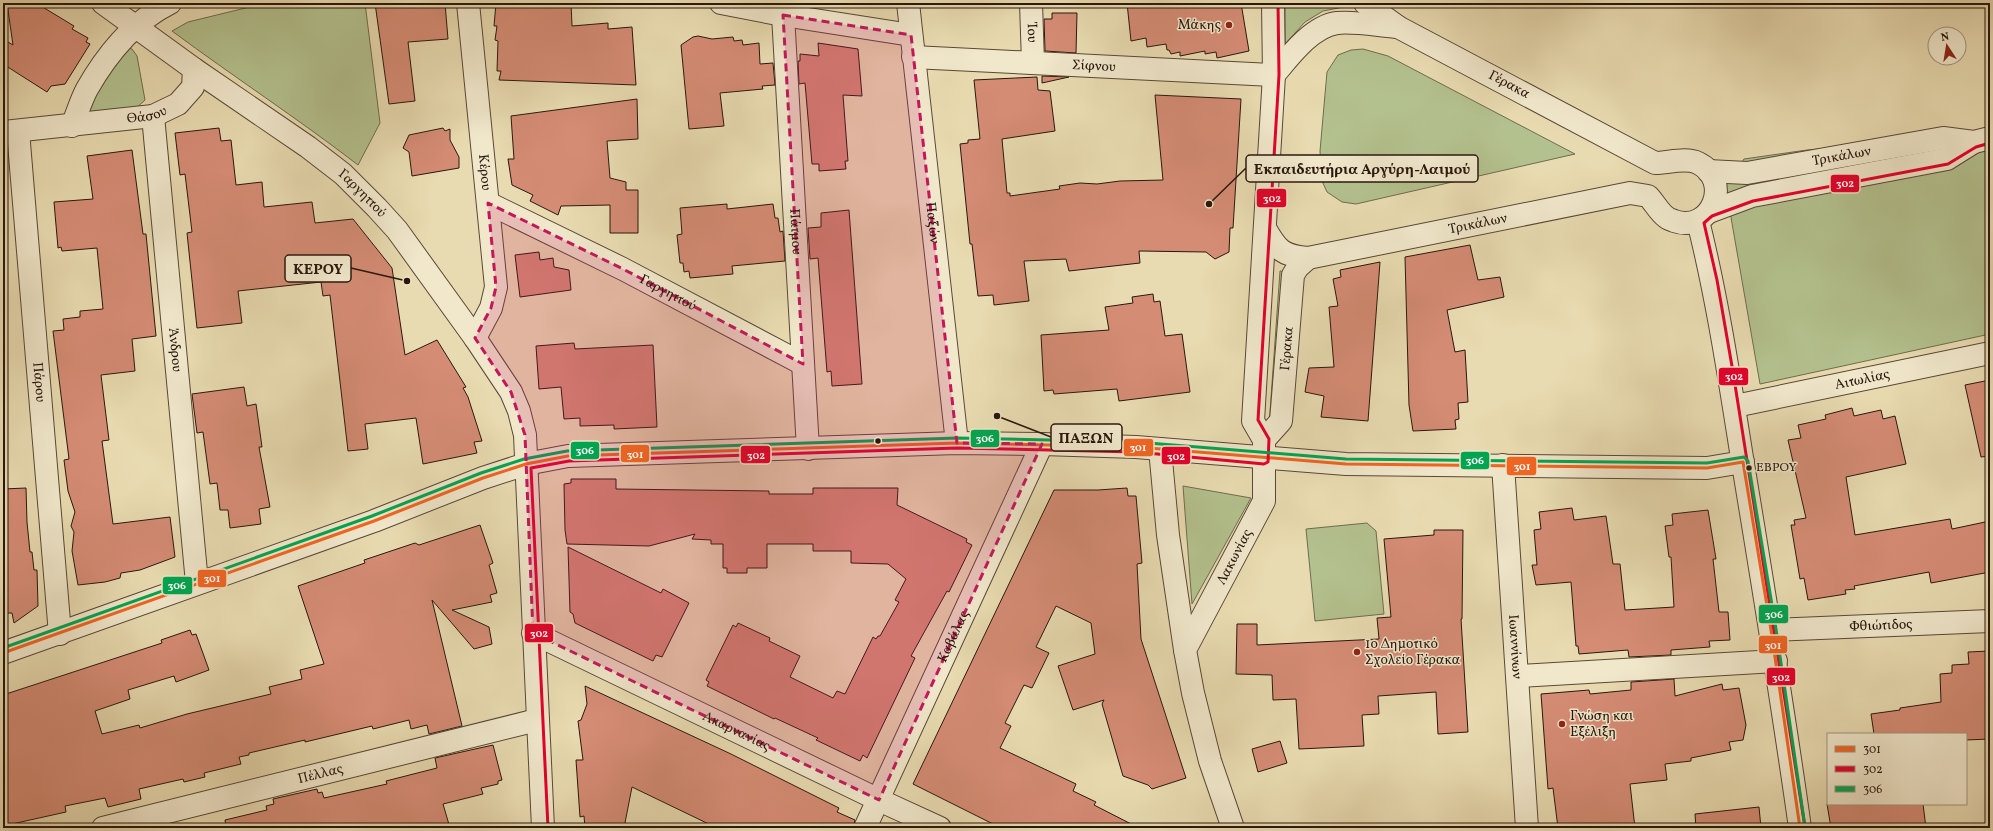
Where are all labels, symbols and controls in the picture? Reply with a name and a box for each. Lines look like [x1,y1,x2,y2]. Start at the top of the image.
place label: Μάκης [1178,16,1221,35]
marker: Μάκης [1224,20,1234,30]
street label: Ίου [1022,21,1042,43]
north arrow [1927,26,1967,66]
text: N [1940,30,1951,46]
street label: Σίφνου [1072,55,1116,77]
street label: Γέρακα [1485,66,1533,104]
street label: Θάσου [126,101,170,128]
street label: Τρικάλων [1811,142,1873,171]
street label: Κέρου [473,153,496,192]
callout: Εκπαιδευτήρια Αργύρη-Λαιμού [1246,155,1478,182]
text: Εκπαιδευτήρια Αργύρη-Λαιμού [1254,160,1470,181]
street label: Γαργηττού [334,164,391,222]
line badge: 302 [1830,174,1860,193]
text: 302 [1836,177,1854,192]
line badge: 302 [1256,188,1287,208]
text: 302 [1263,192,1281,207]
street label: Παξών [921,201,944,245]
street label: Πάτμου [785,208,806,256]
street label: Τρικάλων [1447,209,1509,239]
callout: ΚΕΡΟΥ [285,255,351,282]
text: ΚΕΡΟΥ [293,260,344,281]
street label: Γαργηττού [636,270,700,316]
street label: Γέρακα [1276,325,1298,372]
street label: Άνδρου [164,327,187,373]
street label: Πάρου [28,361,50,403]
street label: Αιτωλίας [1833,365,1891,395]
line badge: 302 [1718,367,1749,386]
text: 302 [1725,370,1743,385]
callout: ΠΑΞΩΝ [1051,424,1122,451]
line badge: 306 [970,429,1000,448]
text: ΠΑΞΩΝ [1059,429,1114,450]
text: 306 [976,432,994,447]
unlabelled marker [873,436,883,446]
line badge: 301 [1123,438,1154,457]
line badge: 306 [570,441,600,460]
text: 301 [1130,441,1146,456]
text: 306 [576,444,594,459]
line badge: 301 [620,444,650,463]
line badge: 302 [740,445,771,464]
line badge: 302 [1161,446,1191,465]
text: 301 [627,448,643,463]
text: 302 [747,449,765,464]
text: 302 [1167,450,1185,465]
line badge: 306 [1460,451,1490,470]
text: 306 [1466,454,1484,469]
line badge: 301 [1506,456,1537,476]
place label: ΕΒΡΟΥ [1756,459,1797,477]
text: 301 [1514,460,1530,475]
marker: ΕΒΡΟΥ [1744,463,1754,473]
street label: Λακωνίας [1212,526,1257,588]
line badge: 301 [197,569,227,588]
text: 301 [204,572,220,587]
line badge: 306 [162,576,193,595]
text: 306 [168,579,186,594]
line badge: 306 [1758,604,1789,624]
street label: Καβάλας [933,607,974,665]
text: 306 [1765,608,1783,623]
street label: Ιωαννίνων [1503,614,1527,680]
street label: Φθιώτιδος [1849,615,1913,636]
line badge: 302 [524,623,554,643]
text: 302 [530,627,548,642]
place label: 1ο Δημοτικό Σχολείο Γέρακα [1365,635,1461,670]
line badge: 301 [1758,635,1788,654]
text: 301 [1765,639,1781,654]
marker: 1ο Δημοτικό Σχολείο Γέρακα [1352,647,1362,657]
line badge: 302 [1766,667,1796,686]
text: 302 [1772,671,1790,686]
street label: Ακαρνανίας [699,707,774,756]
place label: Γνώση και Εξέλιξη [1570,707,1634,742]
marker: Γνώση και Εξέλιξη [1557,719,1567,729]
legend [1827,733,1967,805]
text: 301 [1863,742,1881,758]
street label: Πέλλας [296,759,345,789]
text: 302 [1863,762,1883,778]
text: 306 [1863,782,1882,798]

